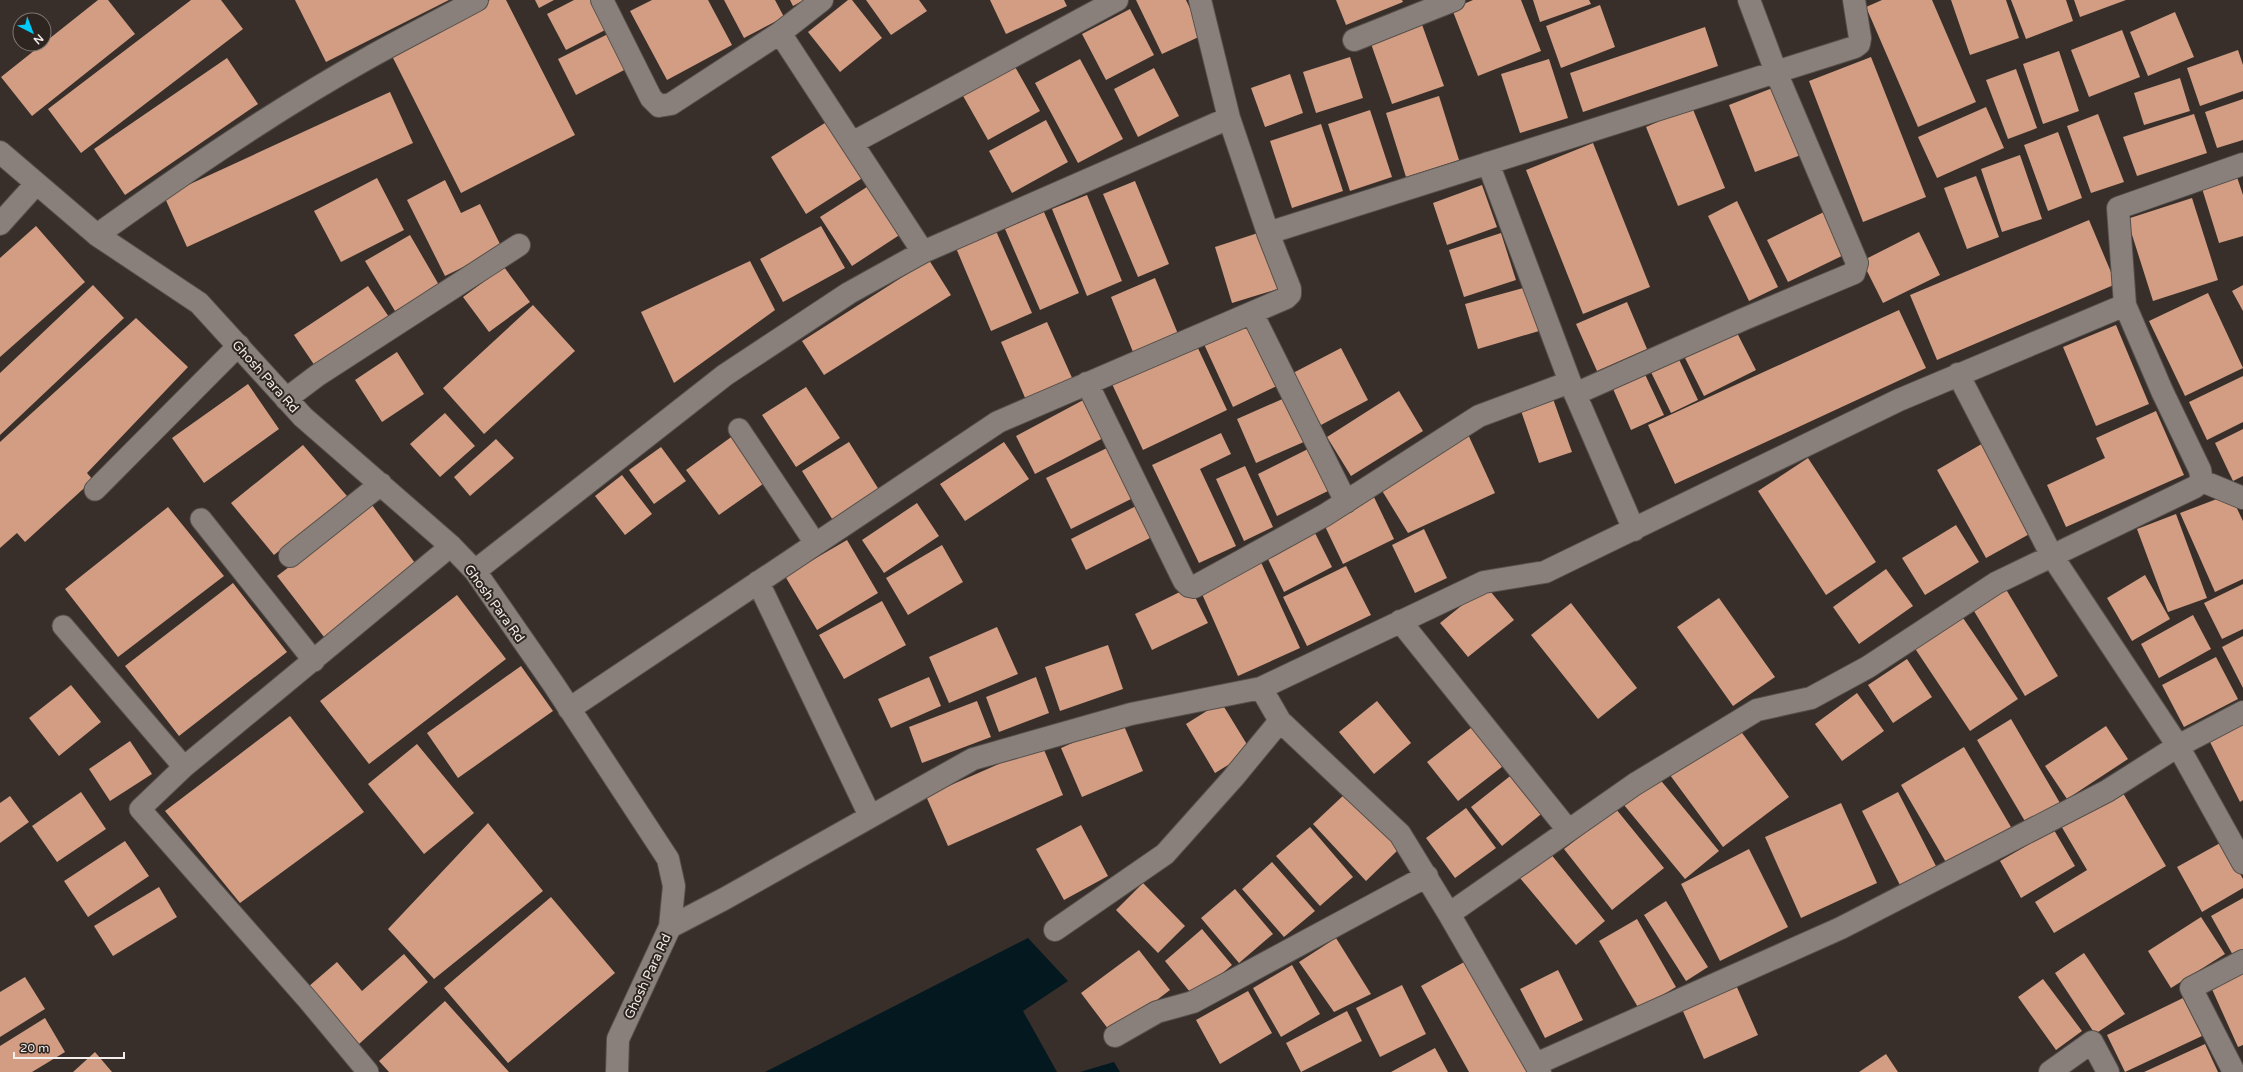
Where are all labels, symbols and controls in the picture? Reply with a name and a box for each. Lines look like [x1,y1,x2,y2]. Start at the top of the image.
north arrow [12,12,52,52]
text: N [31,31,46,47]
street label: Ghosh Para Rd [229,337,302,416]
street label: Ghosh Para Rd [461,562,528,646]
street label: Ghosh Para Rd [621,931,675,1022]
scale bar [14,1034,124,1060]
text: 20 m [20,1041,49,1055]

